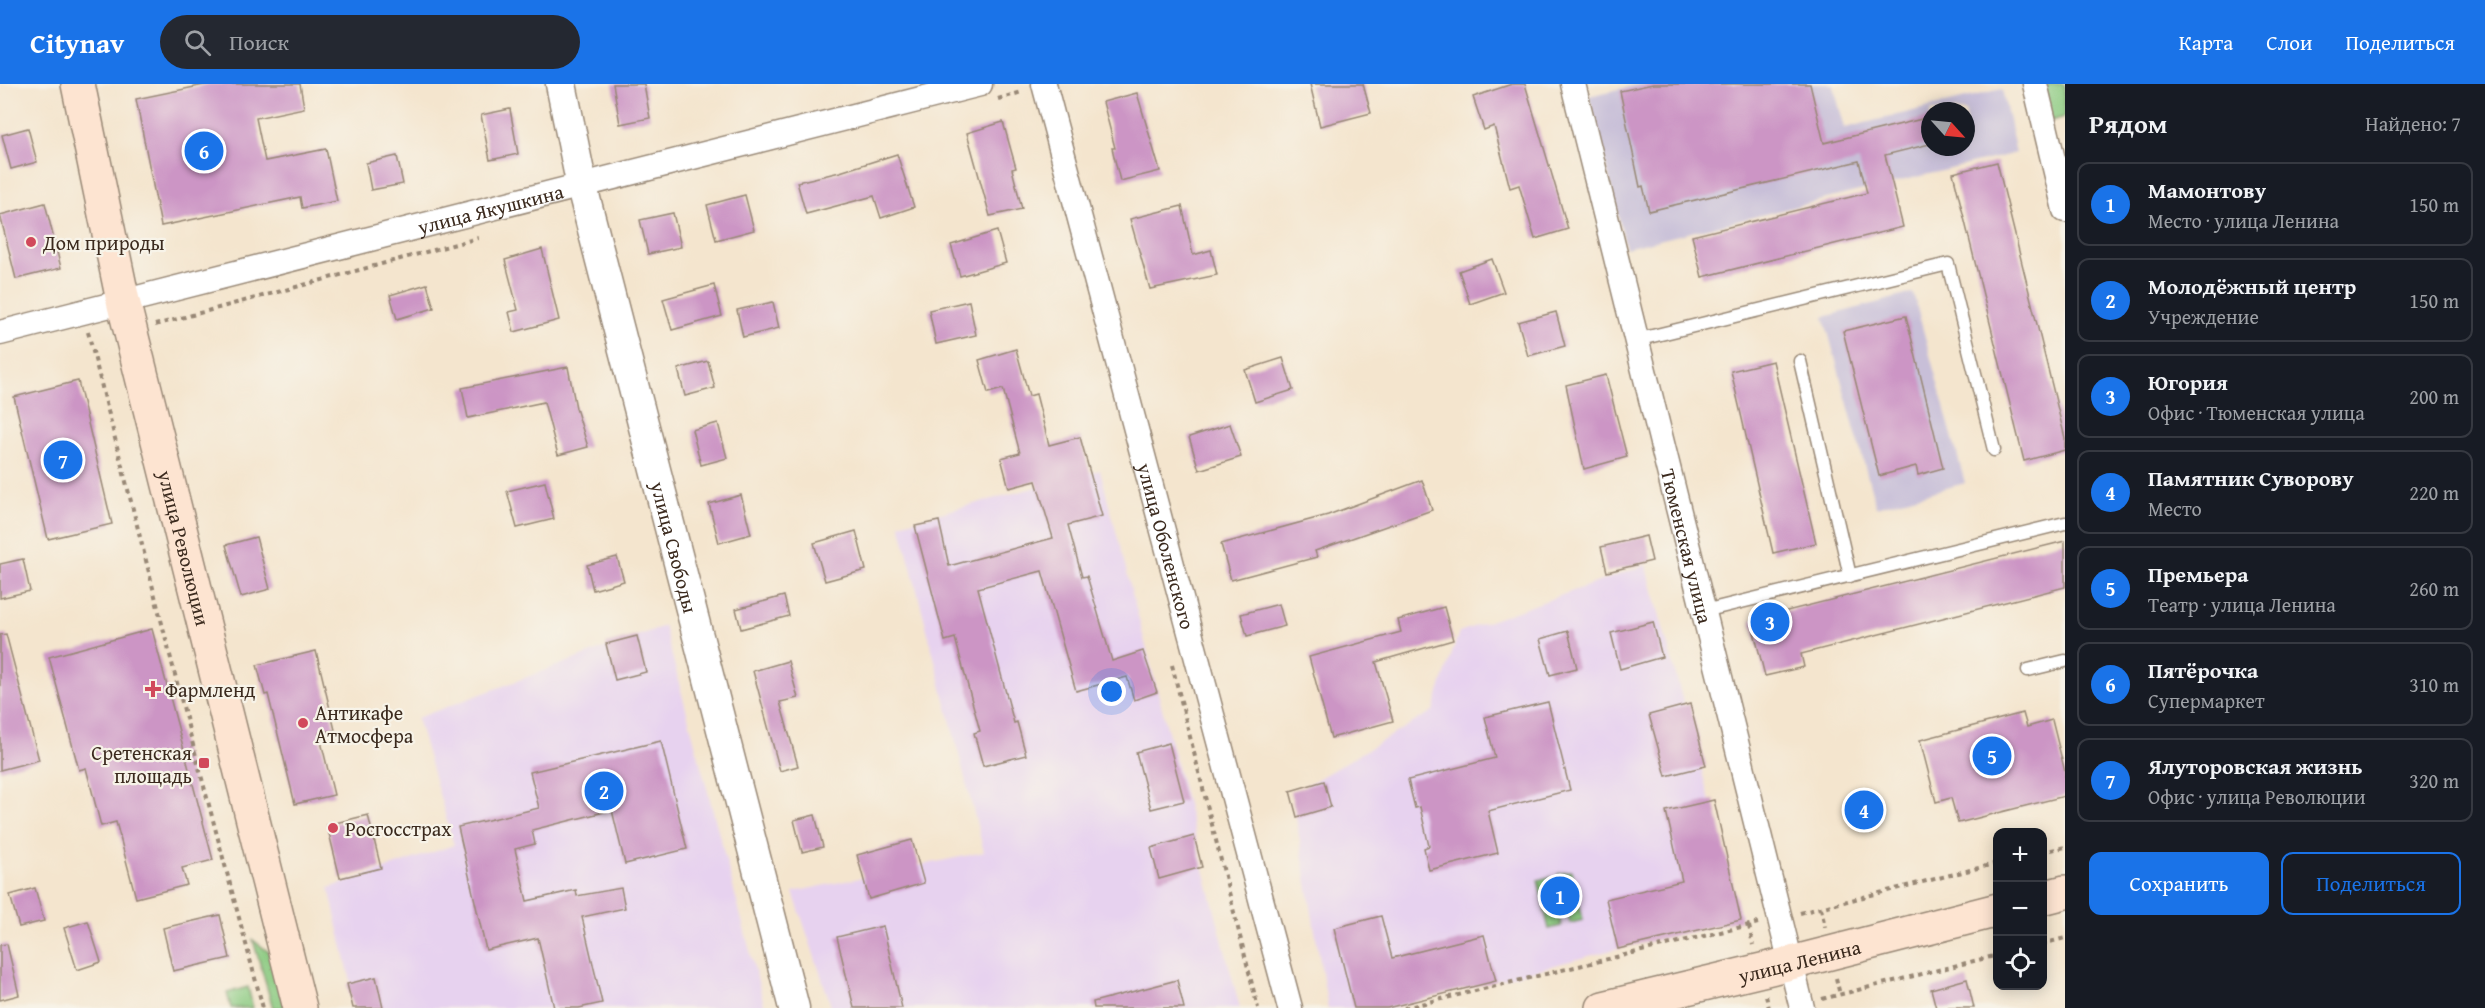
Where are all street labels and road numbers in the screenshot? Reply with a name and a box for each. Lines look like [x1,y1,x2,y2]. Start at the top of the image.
street label: улица Якушкина [413,176,567,241]
street label: улица Оболенского [1131,458,1203,632]
street label: улица Революции [151,466,218,629]
street label: Тюменская улица [1654,466,1721,627]
street label: улица Свободы [644,477,706,616]
street label: улица Ленина [1734,931,1864,990]

